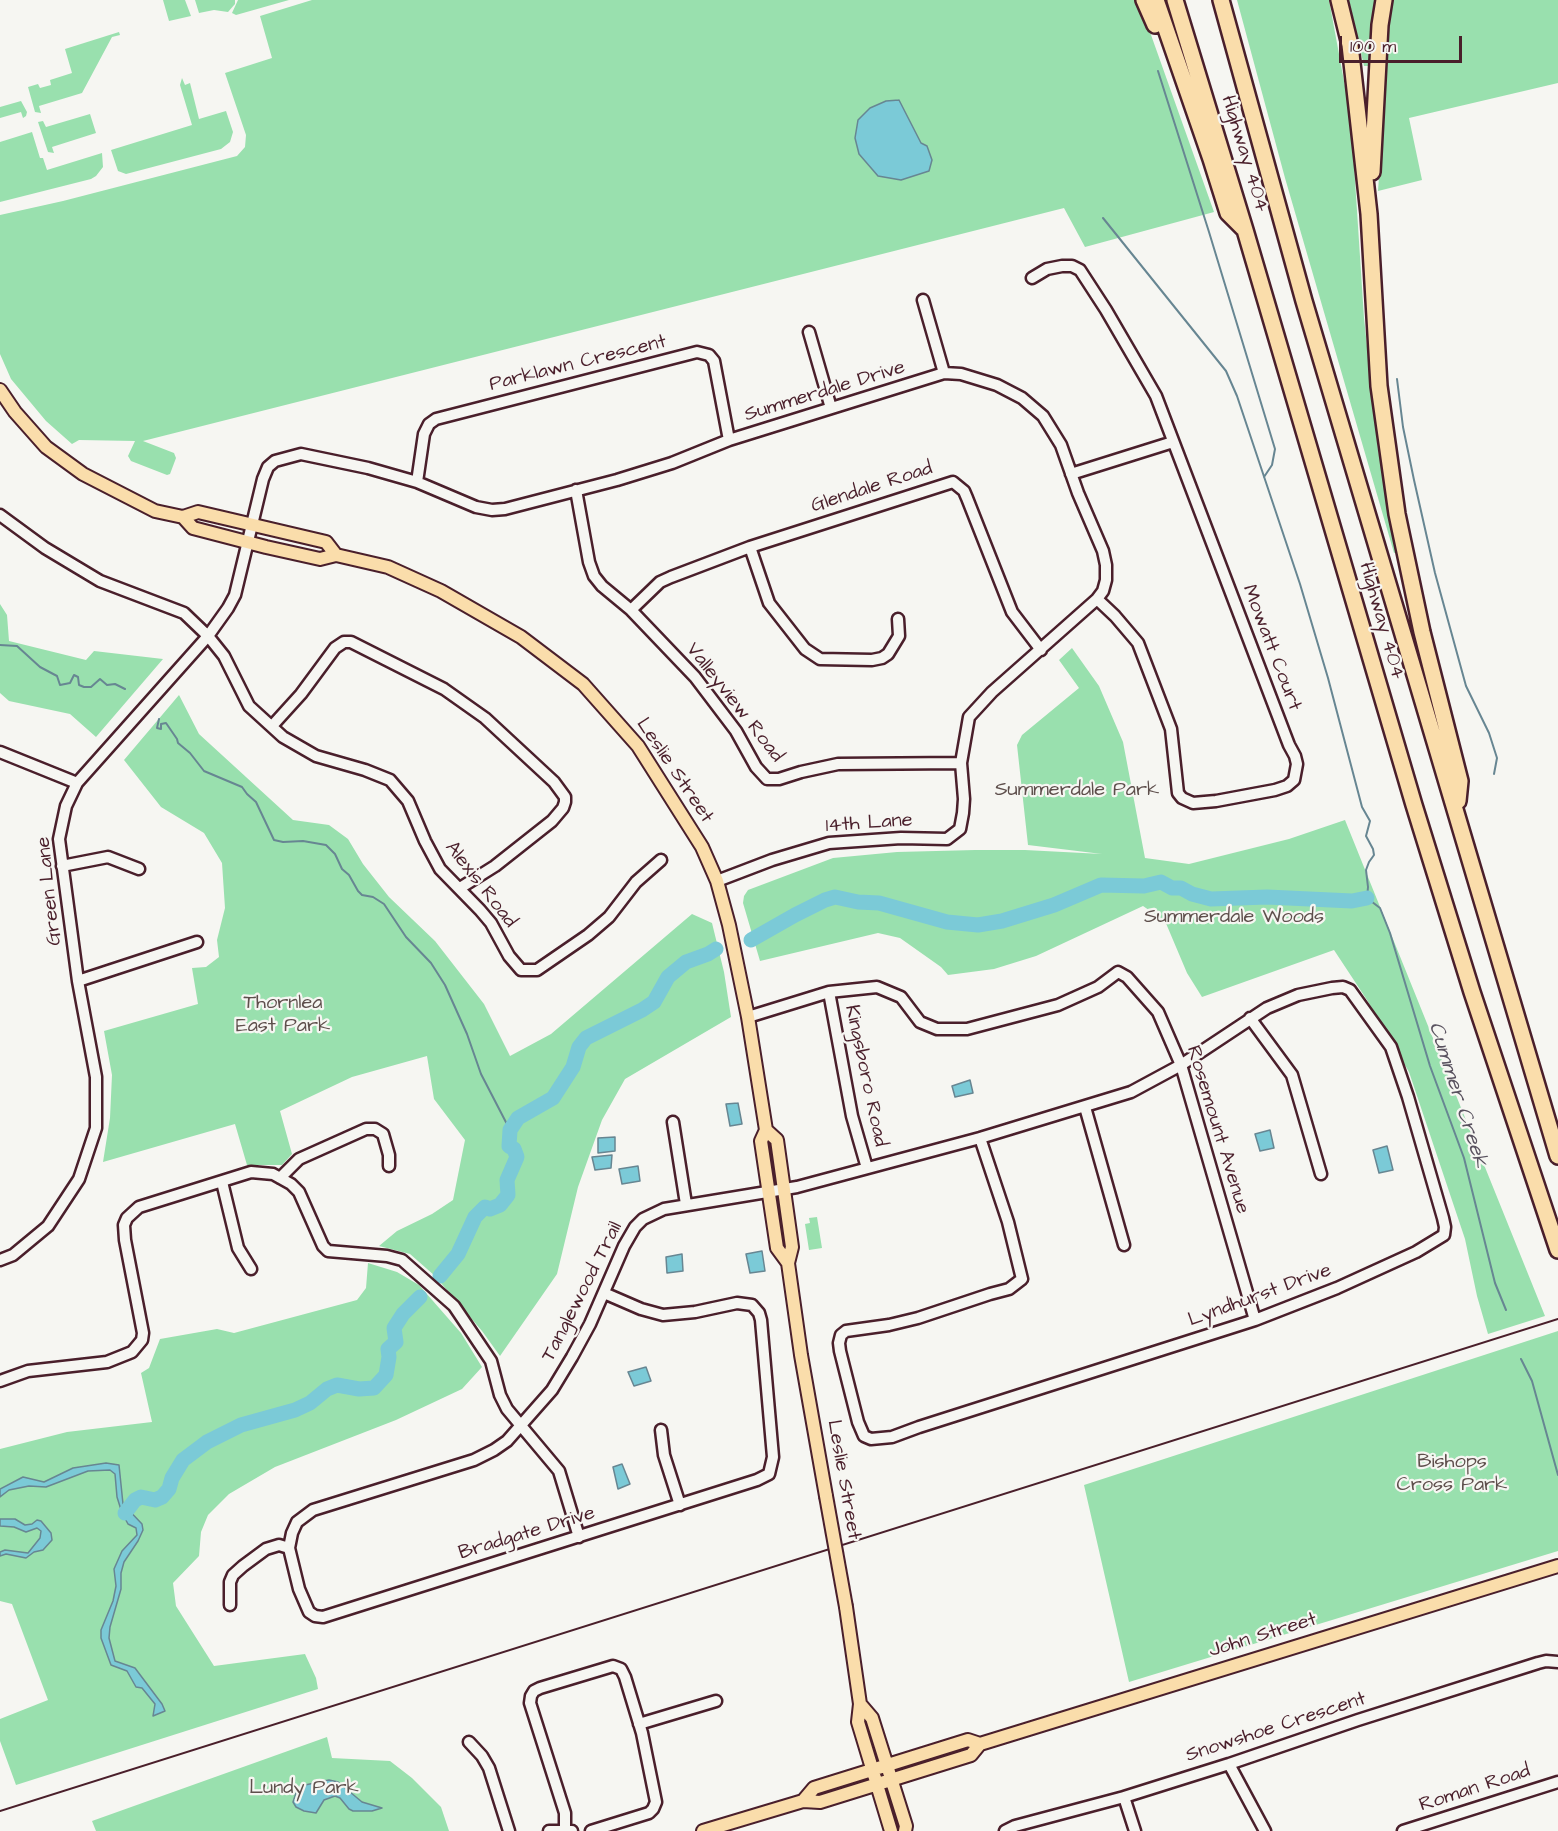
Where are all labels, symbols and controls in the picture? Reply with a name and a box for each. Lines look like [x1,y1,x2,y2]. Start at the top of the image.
scale bar [1342,24,1465,62]
text: 100 m [1350,34,1396,59]
street label: Highway 404 [1215,93,1273,215]
street label: Parklawn Crescent [487,330,669,398]
street label: Summerdale Drive [742,356,908,428]
street label: Glendale Road [808,457,936,519]
street label: Highway 404 [1353,560,1409,682]
street label: Mowatt Court [1236,582,1306,714]
street label: Valleyview Road [680,638,788,768]
street label: Leslie Street [630,714,718,828]
park label: Summerdale Park [995,779,1159,803]
street label: 14th Lane [825,809,913,839]
street label: Green Lane [32,835,68,947]
street label: Alexis Road [439,837,521,933]
park label: Summerdale Woods [1144,906,1324,930]
park label: Thornlea East Park [236,992,330,1039]
street label: Kingsboro Road [838,1003,892,1149]
water label: Cummer Creek [1422,1019,1492,1171]
street label: Rosemount Avenue [1180,1043,1254,1217]
street label: Tanglewood Trail [537,1218,629,1366]
street label: Lyndhurst Drive [1185,1259,1335,1333]
street label: Leslie Street [821,1418,865,1542]
park label: Bishops Cross Park [1397,1451,1507,1498]
street label: Bradgate Drive [456,1502,598,1566]
street label: John Street [1206,1608,1320,1664]
street label: Snowshoe Crescent [1183,1688,1369,1768]
street label: Roman Road [1417,1760,1533,1818]
park label: Lundy Park [249,1777,359,1801]

